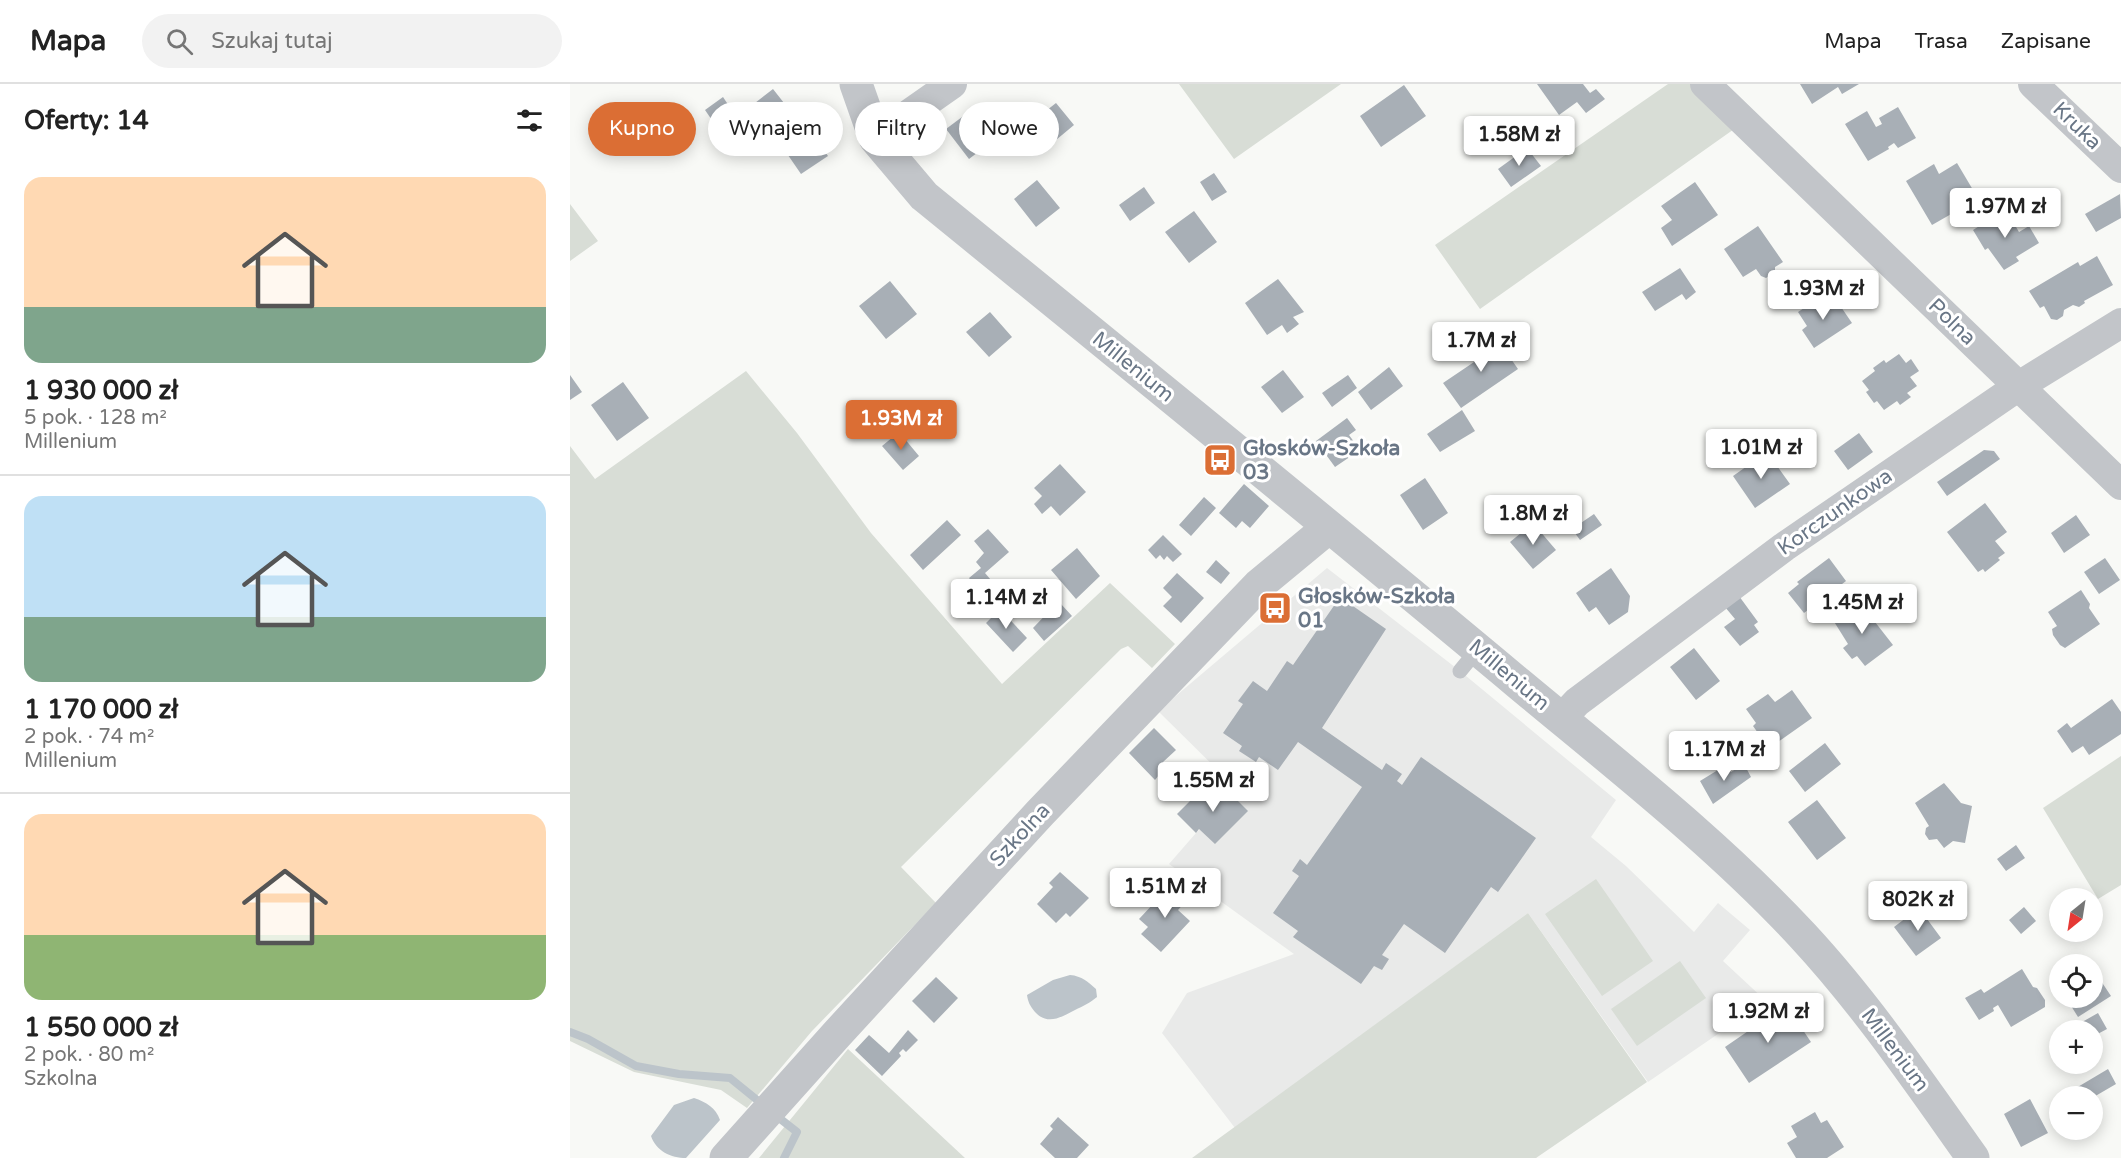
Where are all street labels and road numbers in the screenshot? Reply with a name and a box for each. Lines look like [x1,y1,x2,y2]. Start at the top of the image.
street label: Kruka [2047,97,2107,155]
street label: Polna [1923,293,1981,351]
street label: Millenium [1087,327,1179,407]
street label: Korczunkowa [1773,463,1897,561]
street label: Millenium [1464,634,1554,716]
street label: Szkolna [985,798,1055,872]
street label: Millenium [1856,1003,1934,1097]

